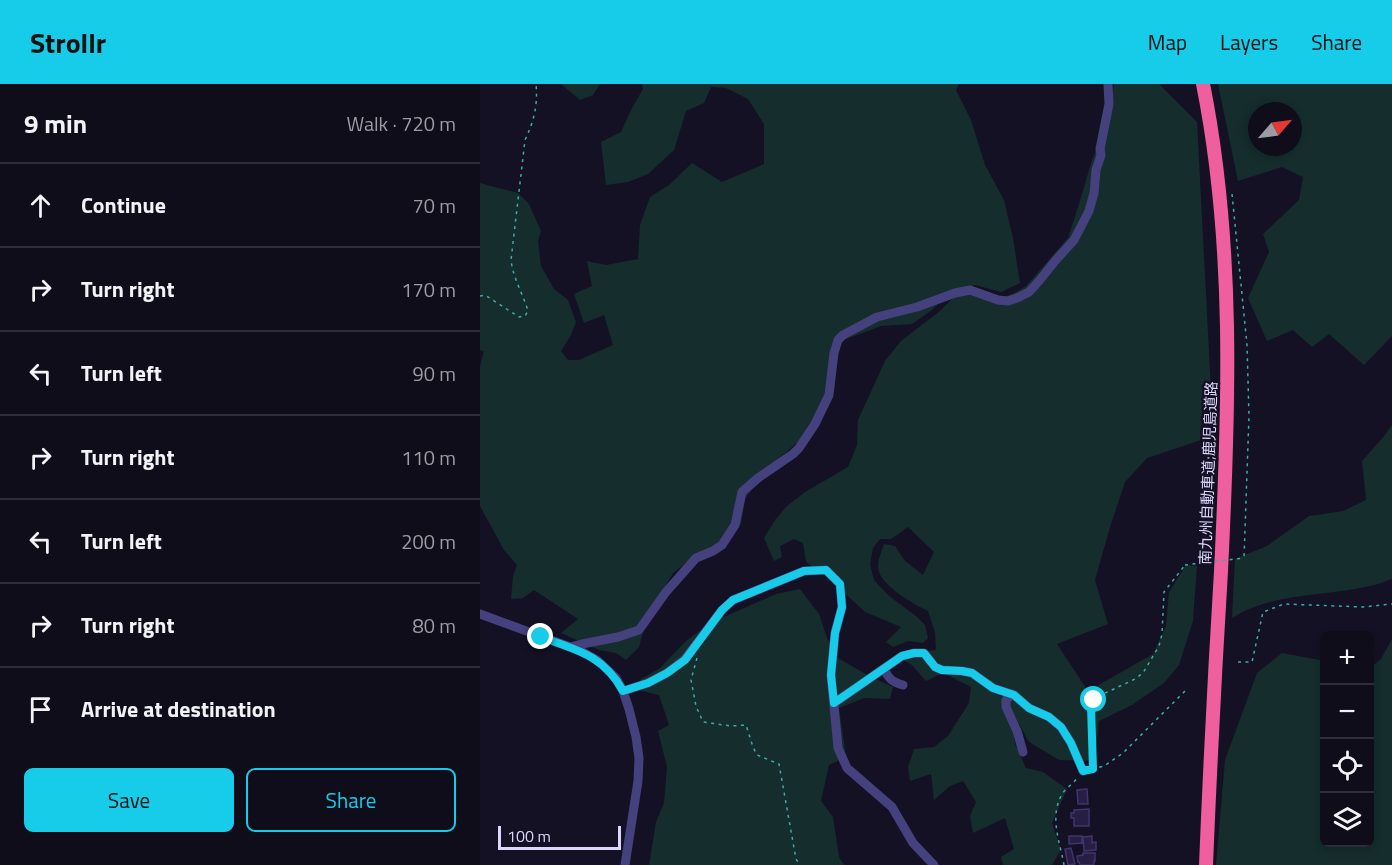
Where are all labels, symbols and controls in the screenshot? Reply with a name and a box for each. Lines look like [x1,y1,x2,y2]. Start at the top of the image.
text: Strollr [30,21,106,64]
text: Map [1148,26,1187,58]
text: Layers [1220,26,1278,58]
text: Share [1311,26,1362,58]
north arrow [1248,102,1302,156]
text: 9 min [24,104,87,143]
text: Walk · 720 m [347,108,456,139]
text: Continue [81,188,166,222]
icon: ahead [24,189,57,222]
text: 70 m [412,190,456,221]
text: Turn right [81,272,175,306]
icon: right [24,273,57,306]
text: 170 m [401,274,456,305]
text: Turn left [81,356,162,390]
icon: left [24,357,57,390]
text: 90 m [412,358,456,389]
street label: 南九州自動車道;鹿児島道路 [1193,381,1223,565]
text: Turn right [81,440,175,474]
icon: right [24,441,57,474]
text: 110 m [401,442,456,473]
text: Turn left [81,524,162,558]
icon: left [24,525,57,558]
text: 200 m [401,526,456,557]
text: Turn right [81,608,175,642]
icon: right [24,609,57,642]
text: 80 m [412,610,456,641]
route end [527,623,553,649]
map controls [1320,631,1374,847]
button: + [1320,631,1374,685]
button: − [1320,685,1374,739]
route start [1080,686,1106,712]
text: Arrive at destination [81,692,276,726]
icon: arrive [24,693,57,726]
button: locate [1320,739,1374,793]
button: Save [24,768,234,832]
button: Share [246,768,456,832]
button: layers [1320,793,1374,847]
scale bar [498,823,621,850]
text: 100 m [507,824,551,848]

